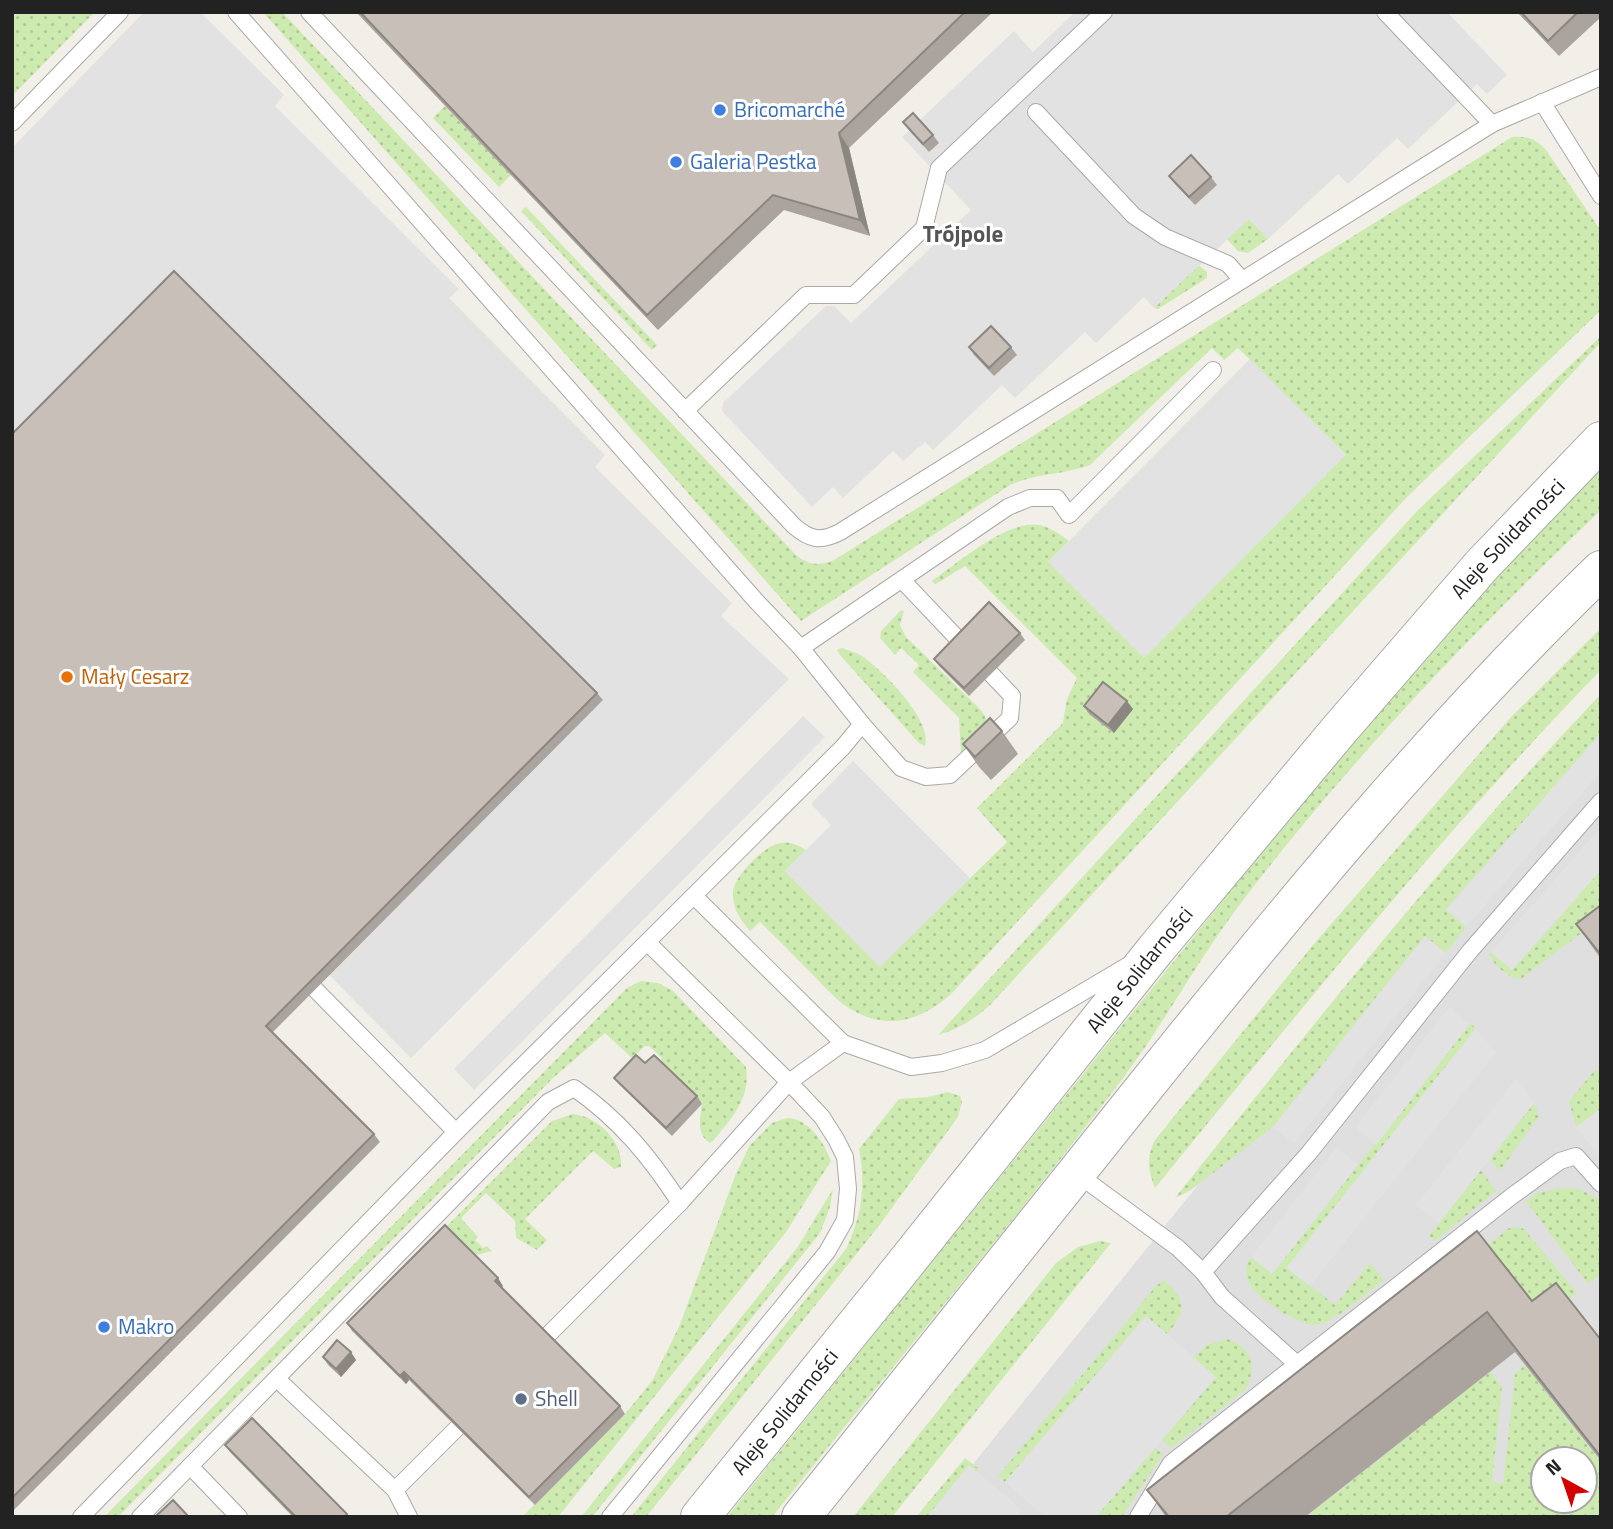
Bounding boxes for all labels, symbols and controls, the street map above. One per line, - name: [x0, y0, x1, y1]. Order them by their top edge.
- place label: Bricomarché: [734, 93, 845, 125]
- marker: Bricomarché: [712, 102, 728, 118]
- place label: Galeria Pestka: [690, 145, 817, 177]
- marker: Galeria Pestka: [668, 154, 684, 170]
- district label: Trójpole: [923, 216, 1003, 251]
- street label: Aleje Solidarności: [1443, 471, 1572, 605]
- place label: Mały Cesarz: [81, 660, 189, 692]
- marker: Mały Cesarz: [59, 669, 75, 685]
- street label: Aleje Solidarności: [1078, 899, 1200, 1039]
- place label: Makro: [118, 1310, 174, 1342]
- marker: Makro: [96, 1319, 112, 1335]
- street label: Aleje Solidarności: [723, 1341, 845, 1482]
- place label: Shell: [535, 1382, 578, 1414]
- marker: Shell: [513, 1391, 529, 1407]
- north arrow: [1529, 1445, 1599, 1515]
- text: N: [1538, 1451, 1567, 1482]

